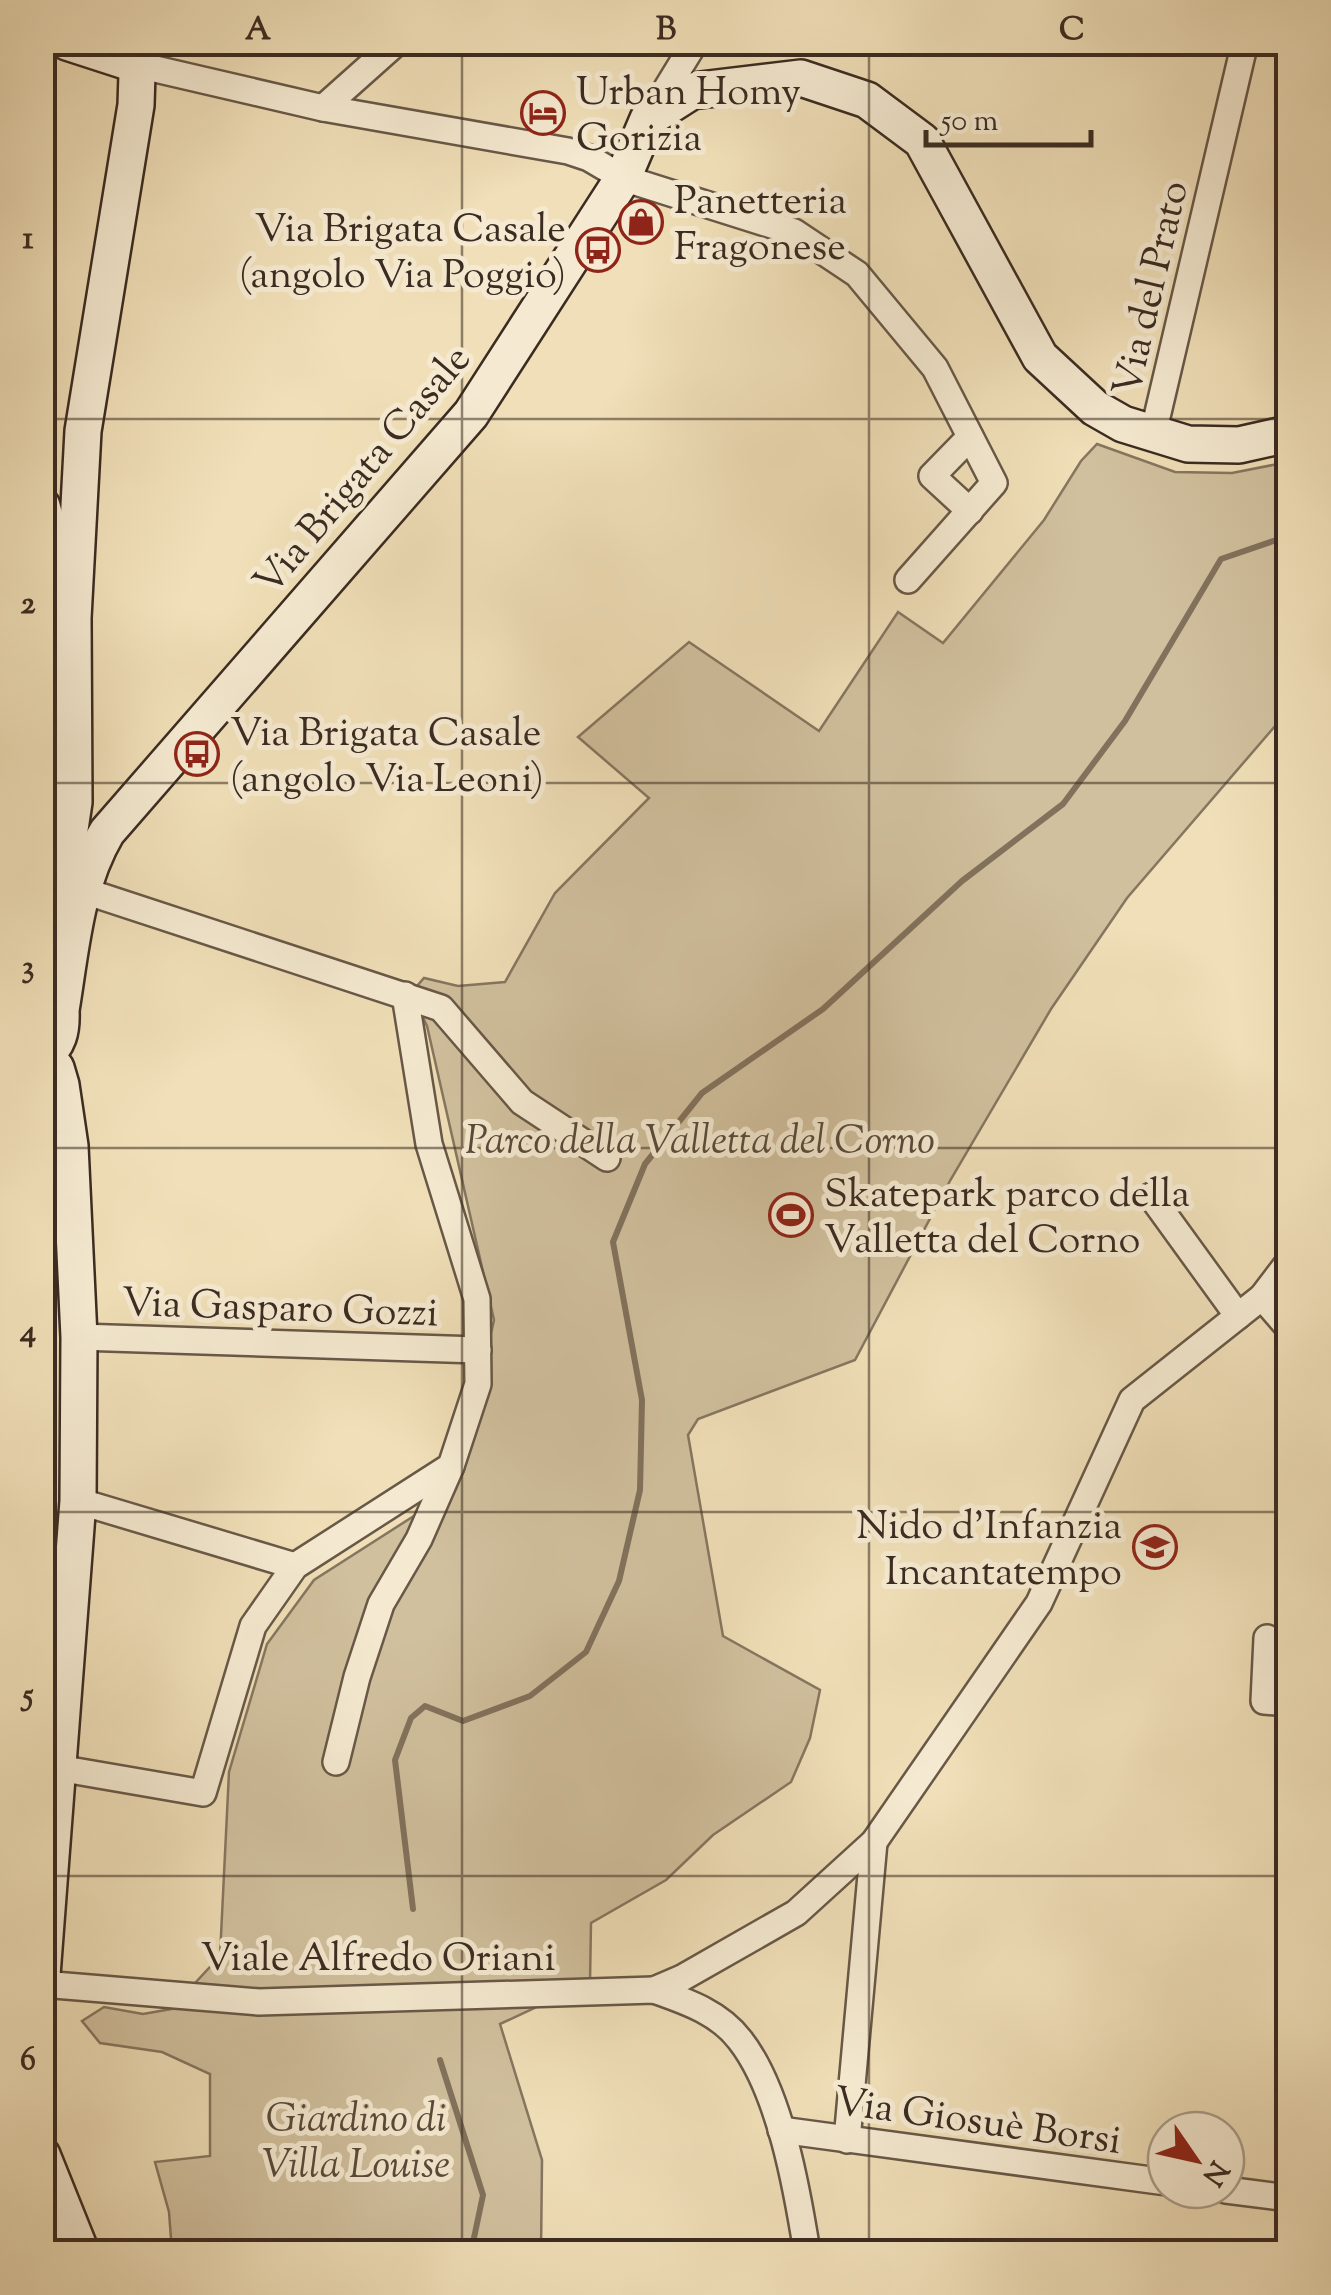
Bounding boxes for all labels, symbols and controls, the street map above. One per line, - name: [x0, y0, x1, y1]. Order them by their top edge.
- text: A: [245, 8, 271, 54]
- text: B: [656, 8, 676, 54]
- text: C: [1059, 8, 1085, 54]
- place label: Urban Homy Gorizia: [576, 66, 801, 169]
- scale bar: [926, 85, 1091, 147]
- hotel icon: Urban Homy Gorizia: [520, 90, 566, 136]
- text: 50 m: [939, 101, 999, 144]
- place label: Panetteria Fragonese: [674, 175, 847, 278]
- street label: Via del Prato: [1101, 176, 1206, 402]
- shop icon: Panetteria Fragonese: [618, 199, 664, 245]
- place label: Via Brigata Casale (angolo Via Poggio): [239, 203, 566, 306]
- text: 1: [23, 217, 34, 263]
- bus stop icon: Via Brigata Casale (angolo Via Poggio): [575, 227, 621, 273]
- street label: Via Brigata Casale: [243, 334, 486, 610]
- text: 2: [21, 582, 36, 628]
- place label: Via Brigata Casale (angolo Via Leoni): [230, 707, 544, 810]
- bus stop icon: Via Brigata Casale (angolo Via Leoni): [174, 731, 220, 777]
- text: 3: [22, 946, 34, 992]
- park label: Parco della Valletta del Corno: [465, 1115, 935, 1172]
- place label: Skatepark parco della Valletta del Corno: [824, 1168, 1190, 1271]
- sports icon: Skatepark parco della Valletta del Corno: [768, 1192, 814, 1238]
- street label: Via Gasparo Gozzi: [121, 1276, 439, 1345]
- text: 4: [19, 1310, 36, 1356]
- place label: Nido d'Infanzia Incantatempo: [856, 1500, 1122, 1603]
- school or university icon: Nido d'Infanzia Incantatempo: [1132, 1524, 1178, 1570]
- text: 5: [20, 1674, 34, 1720]
- street label: Viale Alfredo Oriani: [200, 1932, 556, 1989]
- text: 6: [20, 2038, 36, 2084]
- street label: Via Giosuè Borsi: [830, 2075, 1124, 2172]
- park label: Giardino di Villa Louise: [262, 2093, 450, 2196]
- north arrow: [1146, 2110, 1246, 2210]
- text: N: [1191, 2152, 1237, 2193]

